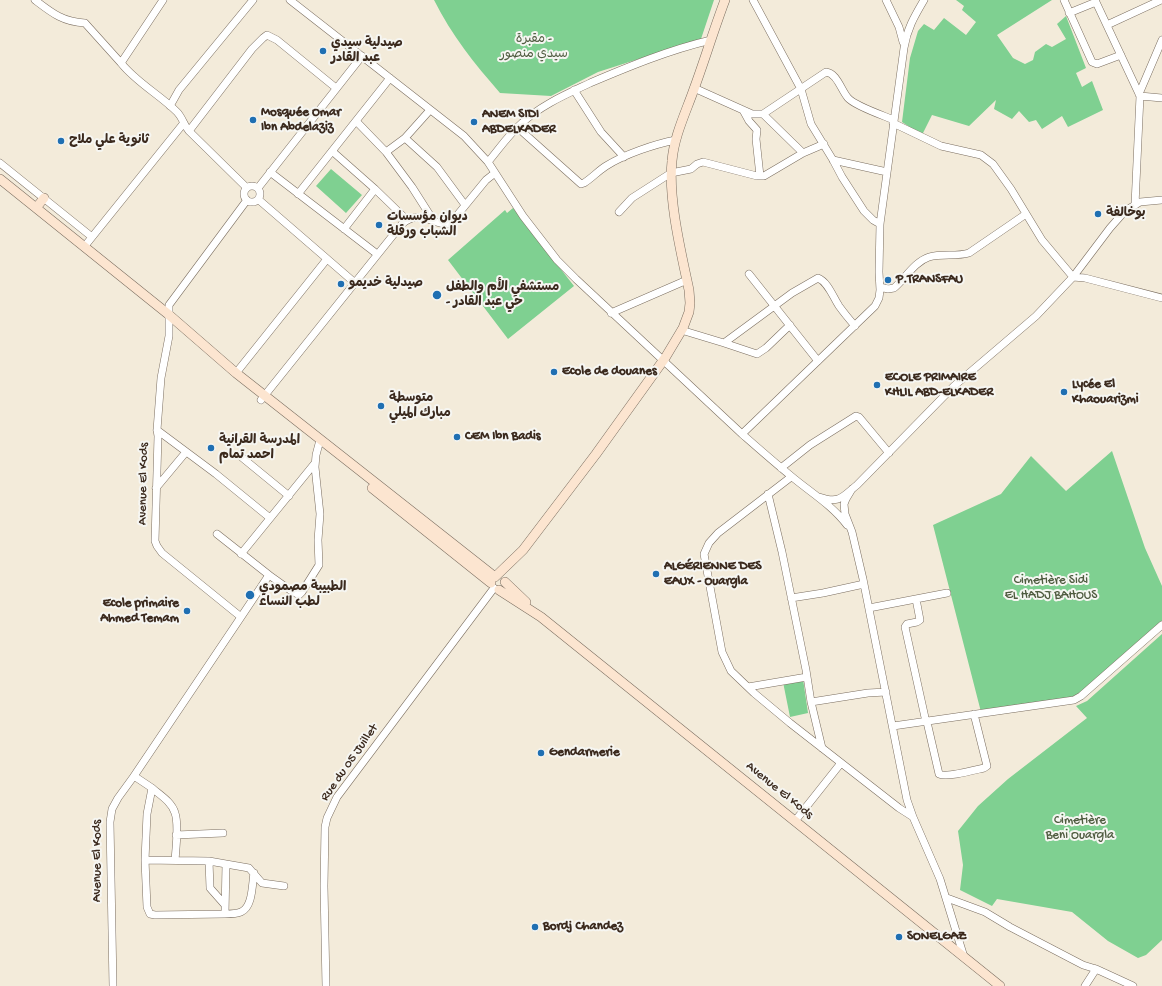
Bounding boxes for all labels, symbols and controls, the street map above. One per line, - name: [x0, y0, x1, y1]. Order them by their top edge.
- park label: مقبرة - سيدي منصور: [500, 32, 568, 63]
- place label: صيدلية سيدي عبد القادر: [331, 36, 403, 67]
- marker: صيدلية سيدي عبد القادر: [318, 46, 328, 56]
- place label: Mosquée Omar Ibn Abdelaziz: [261, 105, 341, 136]
- place label: ANEM SIDI ABDELKADER: [482, 107, 556, 138]
- marker: Mosquée Omar Ibn Abdelaziz: [248, 115, 258, 125]
- marker: ANEM SIDI ABDELKADER: [469, 117, 479, 127]
- place label: ثانوية علي ملاح: [69, 133, 149, 149]
- marker: ثانوية علي ملاح: [56, 136, 66, 146]
- place label: بوخالفة: [1106, 206, 1146, 222]
- marker: بوخالفة: [1093, 209, 1103, 219]
- place label: ديوان مؤسسات الشباب ورقلة: [387, 210, 468, 241]
- marker: ديوان مؤسسات الشباب ورقلة: [374, 220, 384, 230]
- place label: P.TRANSFAU: [896, 272, 963, 288]
- marker: P.TRANSFAU: [883, 275, 893, 285]
- place label: صيدلية خديمو: [349, 276, 423, 292]
- marker: صيدلية خديمو: [336, 279, 346, 289]
- place label: مستشفي الأم والطفل - حي عبد القادر: [446, 280, 559, 311]
- marker: مستشفي الأم والطفل - حي عبد القادر: [431, 289, 443, 301]
- place label: Ecole de douanes: [562, 364, 657, 380]
- marker: Ecole de douanes: [549, 367, 559, 377]
- place label: ECOLE PRIMAIRE KHLIL ABD-ELKADER: [885, 370, 993, 401]
- place label: Lycée El Khaouarizmi: [1072, 377, 1139, 408]
- marker: ECOLE PRIMAIRE KHLIL ABD-ELKADER: [872, 380, 882, 390]
- marker: Lycée El Khaouarizmi: [1059, 387, 1069, 397]
- place label: متوسطة مبارك الميلي: [389, 391, 451, 422]
- marker: متوسطة مبارك الميلي: [376, 401, 386, 411]
- place label: CEM Ibn Badis: [465, 429, 541, 445]
- marker: CEM Ibn Badis: [452, 432, 462, 442]
- place label: المدرسة القرانية احمد تمام: [219, 433, 300, 464]
- street label: Avenue El Kods: [135, 443, 153, 525]
- marker: المدرسة القرانية احمد تمام: [206, 443, 216, 453]
- place label: ALGÉRIENNE DES EAUX - Ouargla: [664, 559, 762, 590]
- marker: ALGÉRIENNE DES EAUX - Ouargla: [651, 569, 661, 579]
- park label: Cimetière Sidi EL HADJ BAHOUS: [1005, 573, 1097, 604]
- place label: الطبيبة مصمودي لطب النساء: [259, 580, 346, 611]
- marker: الطبيبة مصمودي لطب النساء: [244, 589, 256, 601]
- place label: Ecole primaire Ahmed Temam: [100, 596, 179, 627]
- marker: Ecole primaire Ahmed Temam: [182, 606, 192, 616]
- street label: Rue du 05 Juillet: [318, 722, 382, 804]
- place label: Gendarmerie: [549, 745, 620, 761]
- marker: Gendarmerie: [536, 748, 546, 758]
- street label: Avenue El Kods: [742, 759, 816, 823]
- park label: Cimetière Beni Ouargla: [1046, 813, 1114, 844]
- street label: Avenue El Kods: [90, 820, 106, 902]
- place label: Bordj Chandez: [543, 919, 623, 935]
- marker: Bordj Chandez: [530, 922, 540, 932]
- place label: SONELGAZ: [907, 929, 966, 945]
- marker: SONELGAZ: [894, 932, 904, 942]

